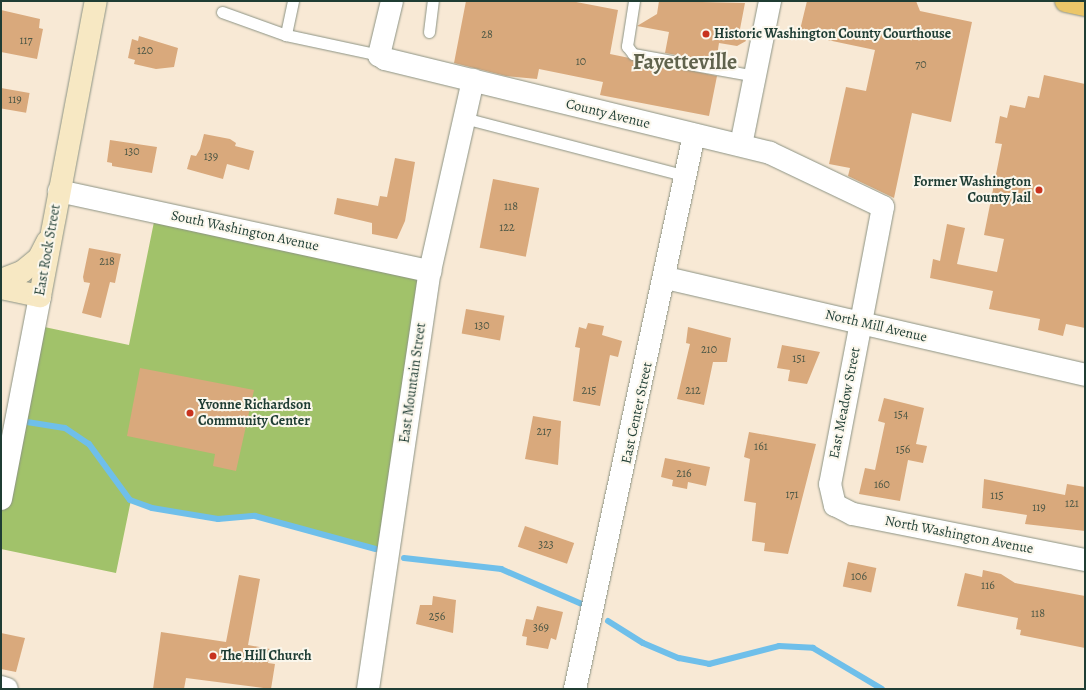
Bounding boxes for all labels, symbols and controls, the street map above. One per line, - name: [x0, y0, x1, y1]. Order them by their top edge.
- place label: Historic Washington County Courthouse: [714, 26, 951, 42]
- house number: 28: [481, 28, 493, 42]
- marker: Historic Washington County Courthouse: [701, 29, 711, 39]
- house number: 117: [19, 34, 33, 48]
- house number: 120: [137, 44, 153, 58]
- district label: Fayetteville: [633, 50, 737, 76]
- house number: 10: [576, 55, 586, 69]
- house number: 70: [915, 58, 927, 72]
- house number: 119: [8, 93, 22, 107]
- street label: County Avenue: [564, 95, 652, 133]
- house number: 130: [124, 145, 140, 159]
- house number: 139: [204, 150, 218, 164]
- place label: Former Washington County Jail: [913, 174, 1031, 206]
- marker: Former Washington County Jail: [1034, 185, 1044, 195]
- house number: 118: [504, 200, 518, 214]
- street label: East Rock Street: [32, 203, 64, 297]
- street label: South Washington Avenue: [170, 207, 320, 255]
- house number: 122: [499, 221, 515, 235]
- house number: 218: [99, 255, 115, 269]
- street label: North Mill Avenue: [823, 306, 929, 346]
- house number: 130: [474, 319, 490, 333]
- street label: East Mountain Street: [396, 322, 430, 444]
- house number: 210: [701, 343, 717, 357]
- street label: East Meadow Street: [826, 346, 864, 460]
- house number: 151: [792, 352, 806, 366]
- street label: East Center Street: [618, 361, 656, 465]
- house number: 215: [582, 384, 596, 398]
- house number: 212: [685, 384, 701, 398]
- place label: Yvonne Richardson Community Center: [198, 397, 311, 430]
- marker: Yvonne Richardson Community Center: [185, 408, 195, 418]
- house number: 154: [894, 408, 908, 422]
- house number: 217: [537, 425, 551, 439]
- house number: 161: [754, 440, 768, 454]
- house number: 156: [896, 443, 910, 457]
- house number: 216: [676, 467, 692, 481]
- house number: 160: [874, 478, 890, 492]
- house number: 171: [785, 488, 799, 502]
- house number: 115: [990, 489, 1004, 503]
- house number: 121: [1065, 497, 1079, 511]
- house number: 119: [1032, 501, 1046, 515]
- street label: North Washington Avenue: [883, 512, 1035, 558]
- house number: 323: [538, 538, 554, 552]
- house number: 106: [851, 570, 867, 584]
- house number: 116: [981, 579, 995, 593]
- house number: 118: [1031, 607, 1045, 621]
- house number: 256: [429, 610, 445, 624]
- house number: 369: [533, 621, 549, 635]
- place label: The Hill Church: [221, 648, 312, 664]
- marker: The Hill Church: [208, 651, 218, 661]

